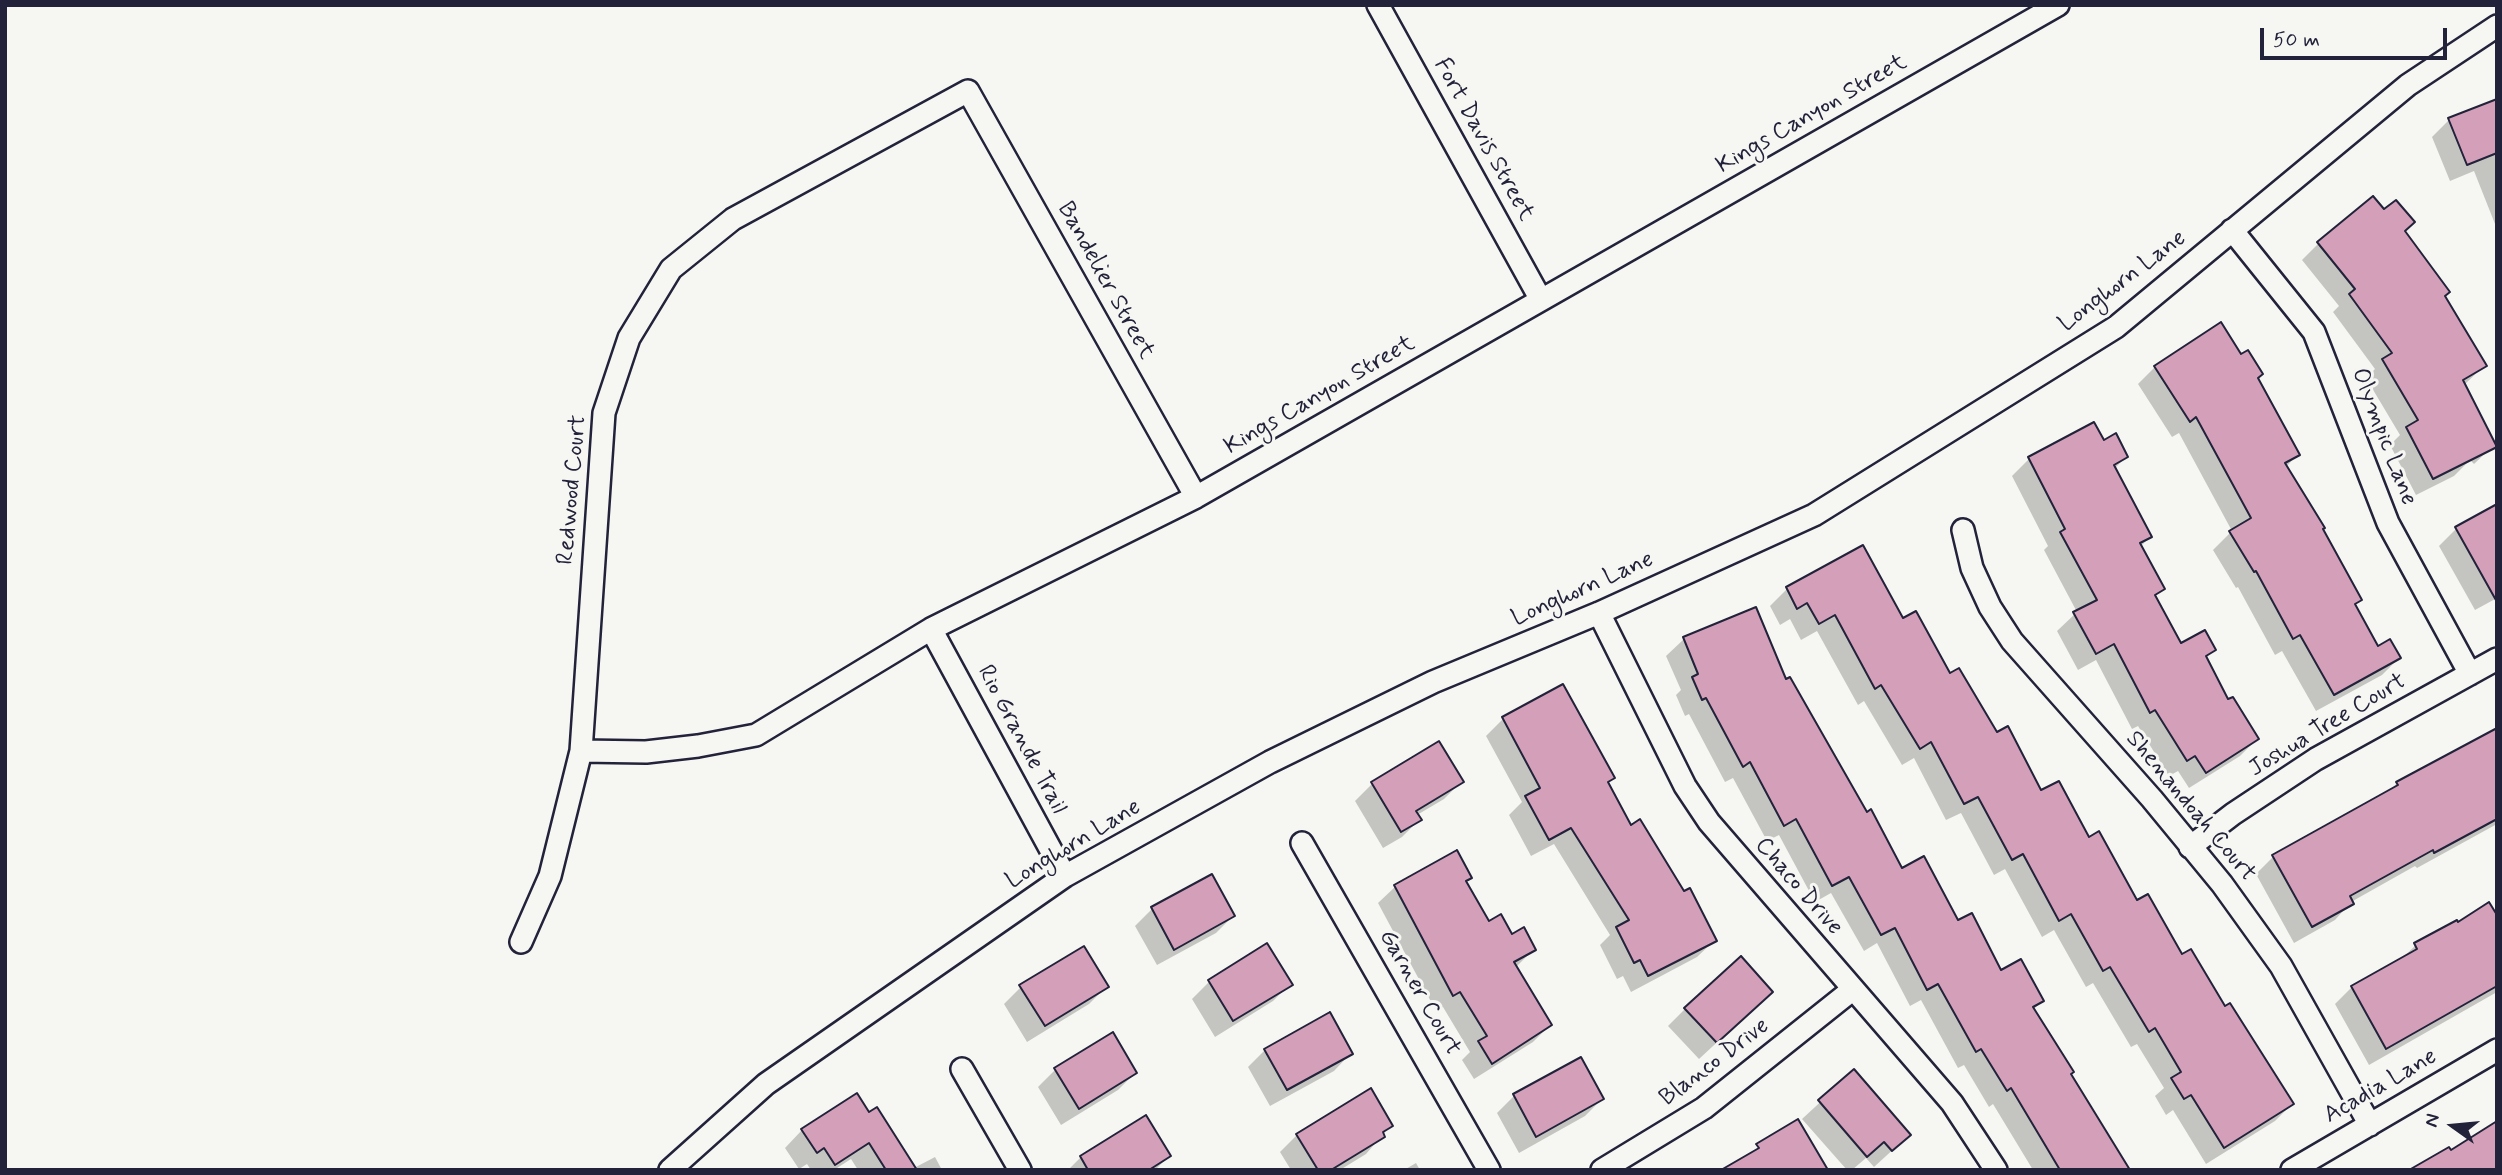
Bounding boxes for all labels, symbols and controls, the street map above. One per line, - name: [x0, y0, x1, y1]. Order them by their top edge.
- scale bar: [2264, 14, 2451, 58]
- text: 50 m: [2273, 26, 2320, 54]
- street label: Kings Canyon Street: [1712, 49, 1912, 181]
- street label: Fort Davis Street: [1426, 54, 1540, 226]
- street label: Bandelier Street: [1050, 197, 1160, 365]
- street label: Longhorn Lane: [2054, 225, 2192, 339]
- street label: Kings Canyon Street: [1220, 330, 1420, 462]
- street label: Olympic Lane: [2344, 364, 2422, 510]
- street label: Redwood Court: [552, 414, 594, 566]
- street label: Longhorn Lane: [1508, 546, 1658, 634]
- street label: Rio Grande Trail: [970, 661, 1072, 819]
- street label: Joshua Tree Court: [2244, 668, 2412, 784]
- street label: Shenandoah Court: [2119, 726, 2261, 888]
- street label: Longhorn Lane: [1001, 793, 1147, 897]
- street label: Chaco Drive: [1748, 832, 1848, 942]
- street label: Garner Court: [1371, 925, 1467, 1061]
- street label: Blanco Drive: [1655, 1012, 1775, 1114]
- street label: Acadia Lane: [2319, 1043, 2443, 1131]
- north arrow: [2418, 1091, 2488, 1161]
- text: N: [2419, 1111, 2446, 1130]

